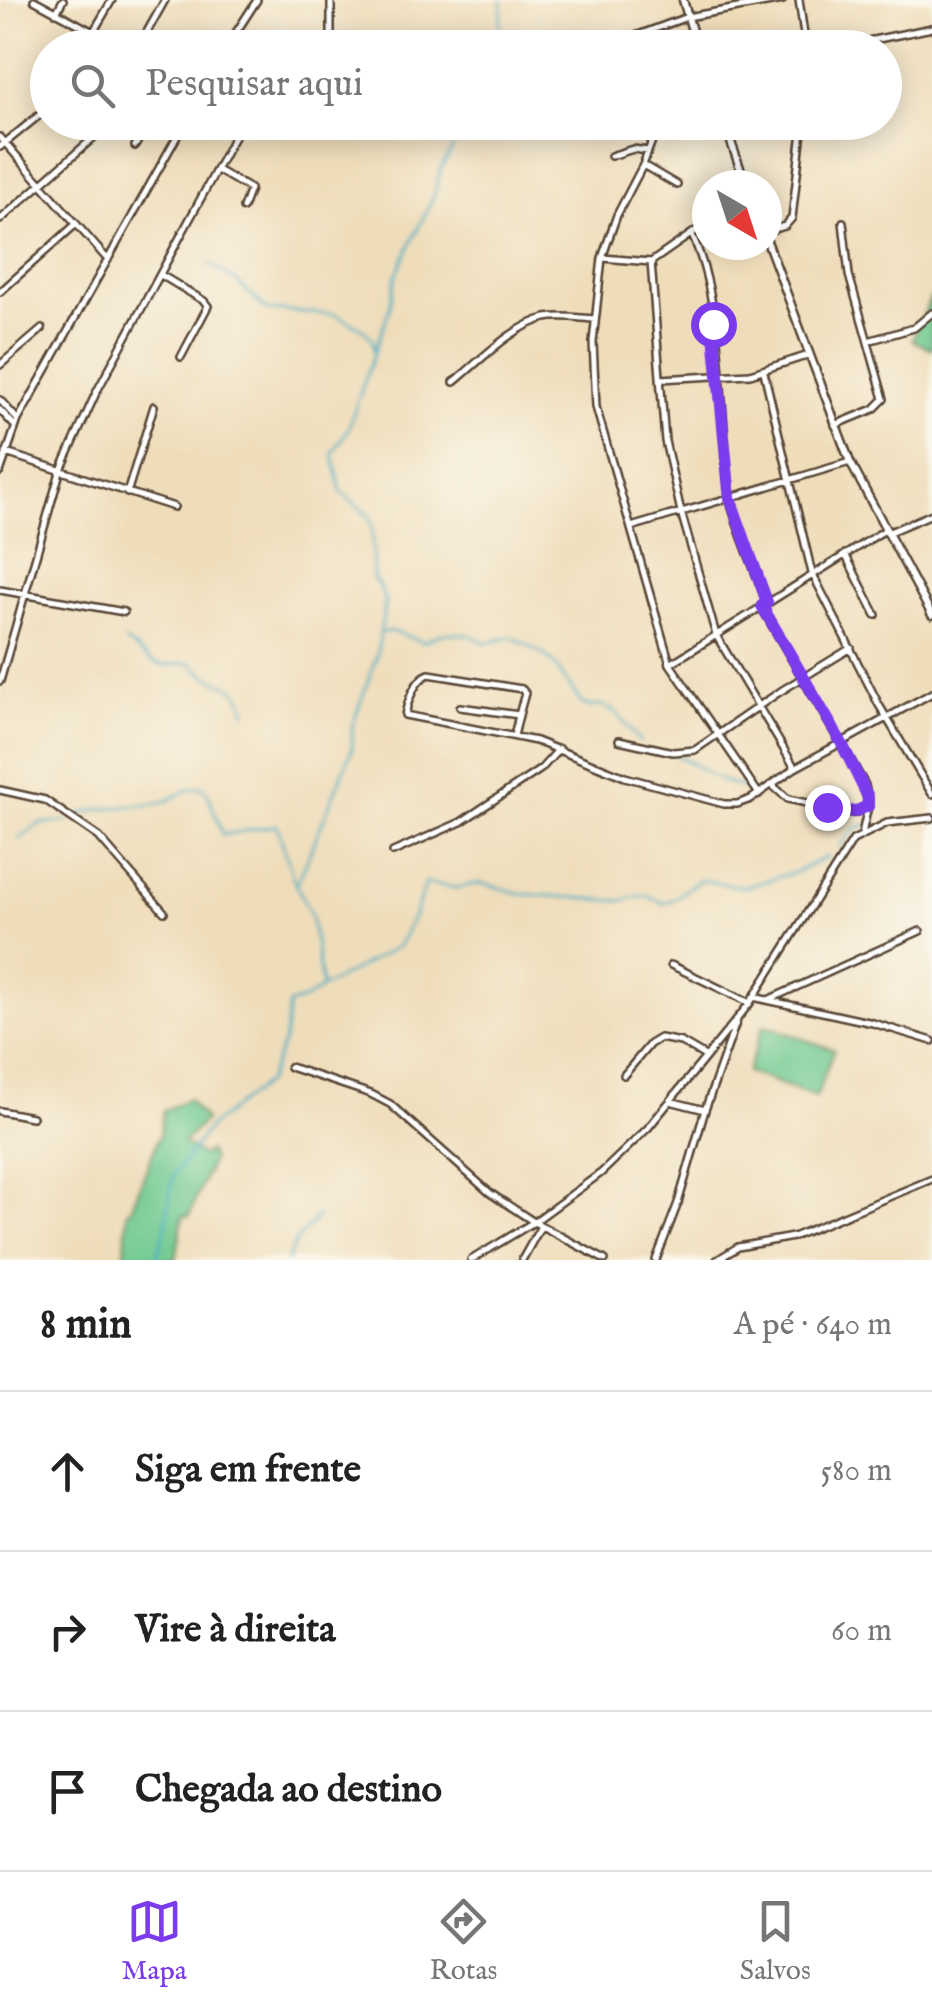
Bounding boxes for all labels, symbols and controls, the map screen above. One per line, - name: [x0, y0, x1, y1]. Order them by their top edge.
- search box: [30, 30, 902, 140]
- icon: search: [65, 58, 120, 113]
- text: Pesquisar aqui: [145, 61, 363, 109]
- north arrow: [692, 170, 782, 260]
- route start: [691, 302, 737, 348]
- route end: [805, 785, 851, 831]
- text: 8 min: [40, 1299, 132, 1352]
- text: A pé · 640 m: [734, 1305, 892, 1346]
- icon: ahead: [40, 1444, 95, 1499]
- text: Siga em frente: [135, 1447, 361, 1495]
- text: 580 m: [820, 1451, 892, 1492]
- icon: right: [40, 1604, 95, 1659]
- text: Vire à direita: [135, 1607, 336, 1655]
- text: 60 m: [831, 1611, 892, 1652]
- icon: arrive: [40, 1764, 95, 1819]
- text: Chegada ao destino: [135, 1767, 442, 1815]
- tab: Mapa: [121, 1894, 187, 1989]
- tab: Rotas: [430, 1894, 497, 1989]
- tab: Salvos: [740, 1894, 811, 1989]

